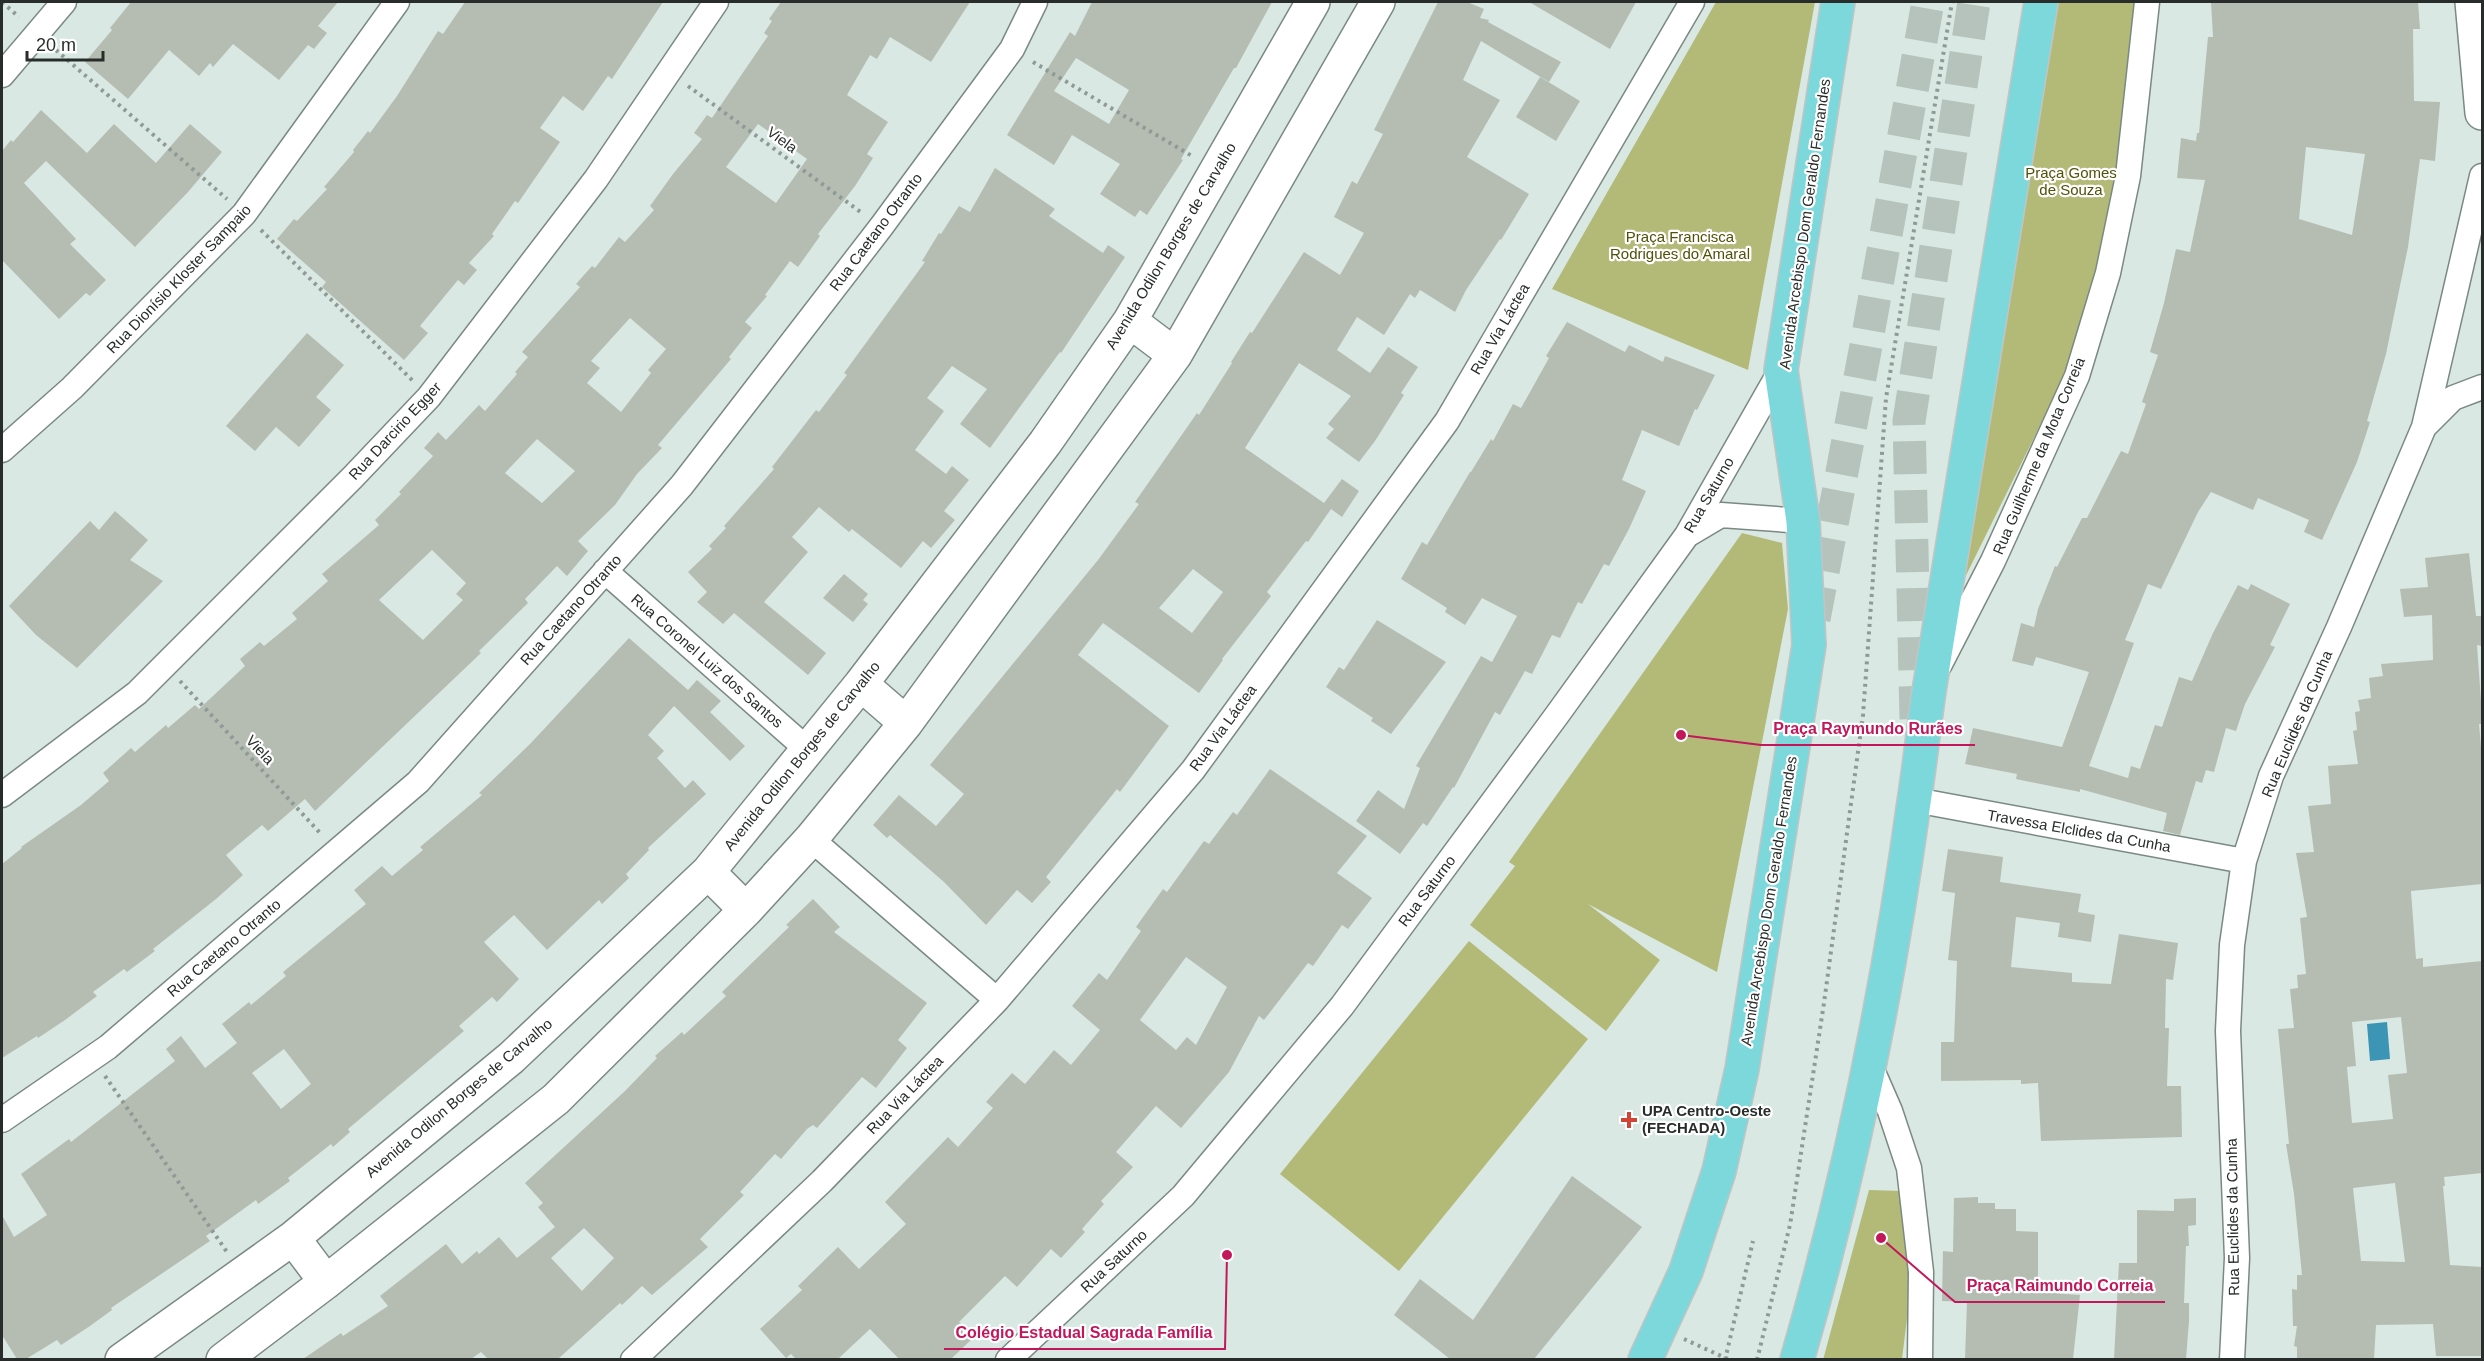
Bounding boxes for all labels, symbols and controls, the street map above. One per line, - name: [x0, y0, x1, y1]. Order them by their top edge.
- scale bar: [27, 24, 104, 62]
- text: 20 m: [36, 35, 76, 55]
- street label: Avenida Arcebispo Dom Geraldo Fernandes: [1776, 78, 1833, 370]
- street label: Viela: [764, 123, 801, 157]
- street label: Avenida Odilon Borges de Carvalho: [1102, 139, 1239, 352]
- park label: Praça Gomes de Souza: [2025, 164, 2117, 198]
- street label: Rua Caetano Otranto: [826, 170, 925, 294]
- street label: Rua Dionísio Kloster Sampaio: [103, 201, 254, 357]
- park label: Praça Francisca Rodrigues do Amaral: [1610, 228, 1750, 262]
- street label: Rua Via Láctea: [1467, 280, 1533, 377]
- street label: Rua Guilherme da Mota Correia: [1989, 354, 2088, 557]
- street label: Rua Darcirio Egger: [345, 378, 444, 483]
- street label: Rua Saturno: [1680, 454, 1737, 535]
- street label: Rua Caetano Otranto: [517, 551, 625, 668]
- street label: Rua Coronel Luiz dos Santos: [628, 590, 787, 731]
- street label: Rua Euclides da Cunha: [2258, 647, 2335, 800]
- street label: Avenida Odilon Borges de Carvalho: [720, 658, 883, 854]
- street label: Rua Via Láctea: [1186, 681, 1260, 774]
- callout: Praça Raymundo Rurães: [1761, 711, 1975, 745]
- text: Praça Raymundo Rurães: [1773, 720, 1963, 737]
- street label: Viela: [243, 732, 278, 768]
- street label: Avenida Arcebispo Dom Geraldo Fernandes: [1737, 755, 1800, 1047]
- street label: Travessa Elclides da Cunha: [1986, 806, 2173, 855]
- street label: Rua Saturno: [1394, 852, 1459, 929]
- street label: Rua Caetano Otranto: [164, 895, 284, 1000]
- street label: Avenida Odilon Borges de Carvalho: [362, 1015, 555, 1181]
- street label: Rua Via Láctea: [863, 1051, 947, 1137]
- place label: UPA Centro-Oeste (FECHADA): [1642, 1102, 1771, 1136]
- marker: UPA Centro-Oeste (FECHADA): [1620, 1111, 1638, 1129]
- street label: Rua Euclides da Cunha: [2223, 1137, 2242, 1296]
- street label: Rua Saturno: [1077, 1226, 1150, 1296]
- callout: Praça Raimundo Correia: [1955, 1268, 2165, 1302]
- text: Praça Raimundo Correia: [1967, 1277, 2153, 1294]
- callout: Colégio Estadual Sagrada Família: [944, 1315, 1225, 1349]
- text: Colégio Estadual Sagrada Família: [956, 1324, 1213, 1341]

